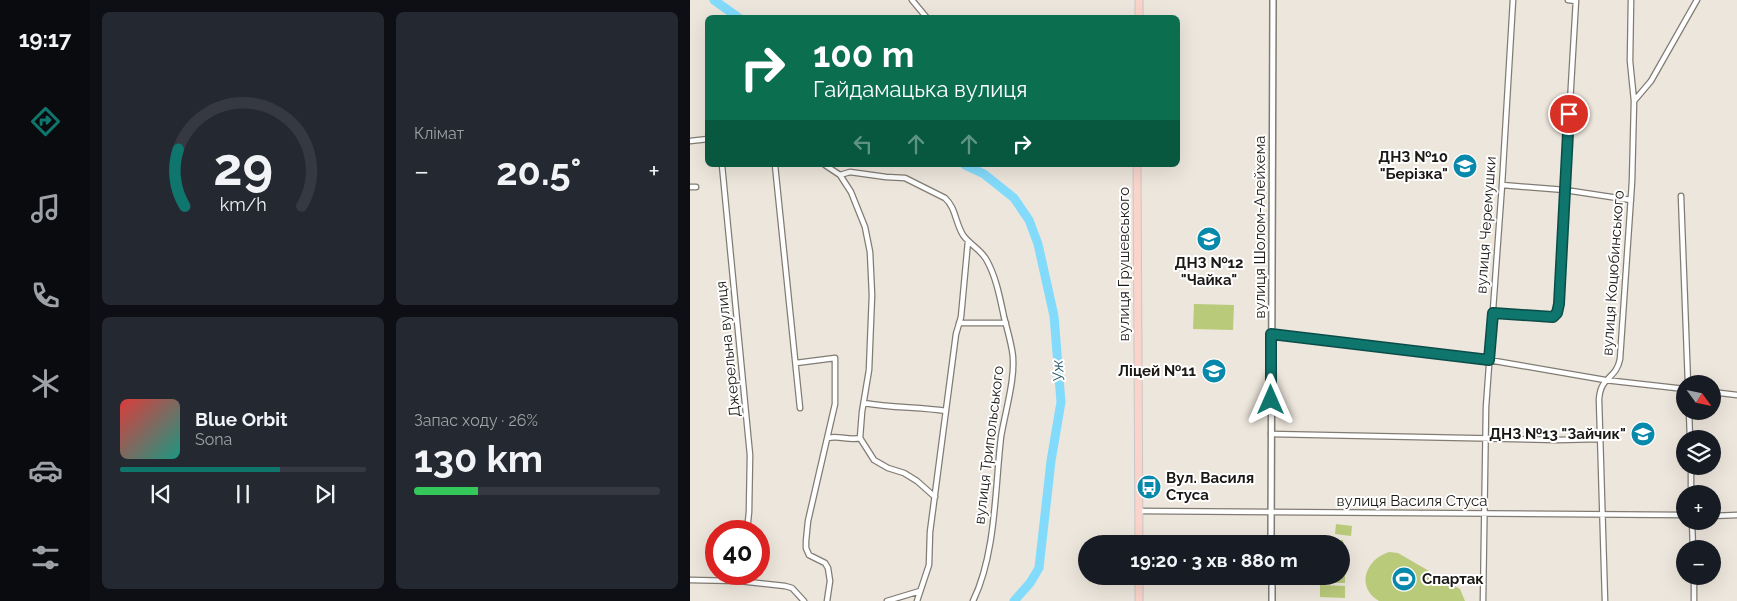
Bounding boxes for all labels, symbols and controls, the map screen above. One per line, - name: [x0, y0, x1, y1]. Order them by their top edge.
- text: 19:17: [19, 26, 71, 52]
- text: 100 m: [813, 34, 914, 75]
- icon: right: [730, 35, 795, 100]
- text: Гайдамацька вулиця: [813, 76, 1027, 102]
- pin: [1548, 93, 1590, 135]
- icon: arrive: [1555, 100, 1583, 128]
- icon: directions: [28, 104, 63, 139]
- text: Клімат: [414, 124, 464, 143]
- icon: left: [849, 130, 877, 158]
- icon: ahead: [902, 130, 930, 158]
- icon: ahead: [955, 130, 983, 158]
- icon: right: [1008, 130, 1036, 158]
- text: 29: [213, 136, 273, 197]
- street label: вулиця Шолом-Алейхема: [1251, 136, 1269, 318]
- place label: ДНЗ №10 "Берізка": [1378, 148, 1448, 183]
- text: 20.5°: [496, 149, 581, 194]
- school or university icon: ДНЗ №10 "Берізка": [1452, 153, 1478, 179]
- text: −: [414, 155, 429, 188]
- text: +: [648, 155, 660, 188]
- street label: вулиця Черемушки: [1472, 156, 1500, 294]
- street label: вулиця Грушевського: [1115, 187, 1133, 341]
- street label: вулиця Коцюбинського: [1598, 190, 1628, 356]
- icon: music: [28, 191, 63, 226]
- text: km/h: [219, 194, 267, 215]
- school or university icon: ДНЗ №12 "Чайка": [1196, 226, 1222, 252]
- place label: ДНЗ №12 "Чайка": [1175, 254, 1243, 289]
- icon: phone: [28, 278, 63, 313]
- street label: Джерельна вулиця: [712, 280, 744, 418]
- water label: Уж: [1048, 358, 1068, 383]
- school or university icon: Ліцей №11: [1201, 358, 1227, 384]
- place label: Ліцей №11: [1118, 362, 1197, 380]
- street label: вулиця Трипольського: [970, 365, 1008, 525]
- icon: climate: [28, 366, 63, 401]
- position arrow: [1244, 373, 1296, 425]
- north arrow: [1676, 375, 1721, 420]
- map controls: [1676, 375, 1721, 585]
- text: Blue Orbit: [195, 408, 287, 430]
- text: Запас ходу · 26%: [414, 411, 538, 430]
- school or university icon: ДНЗ №13 "Зайчик": [1630, 421, 1656, 447]
- place label: ДНЗ №13 "Зайчик": [1489, 425, 1626, 443]
- text: Sona: [195, 430, 232, 449]
- button: layers: [1676, 430, 1721, 475]
- text: 130 km: [414, 436, 543, 481]
- icon: car: [28, 453, 63, 488]
- place label: Вул. Василя Стуса: [1166, 469, 1254, 504]
- bus stop icon: Вул. Василя Стуса: [1136, 474, 1162, 500]
- icon: previous: [147, 480, 175, 508]
- icon: pause: [229, 480, 257, 508]
- icon: next: [311, 480, 339, 508]
- button: +: [1676, 485, 1721, 530]
- street label: вулиця Василя Стуса: [1336, 492, 1488, 510]
- speed limit sign: 40: [705, 520, 770, 585]
- icon: filters: [28, 540, 63, 575]
- button: −: [1676, 540, 1721, 585]
- text: 19:20 · 3 хв · 880 m: [1130, 549, 1298, 571]
- sports icon: Спартак: [1391, 566, 1417, 592]
- place label: Спартак: [1422, 570, 1484, 588]

